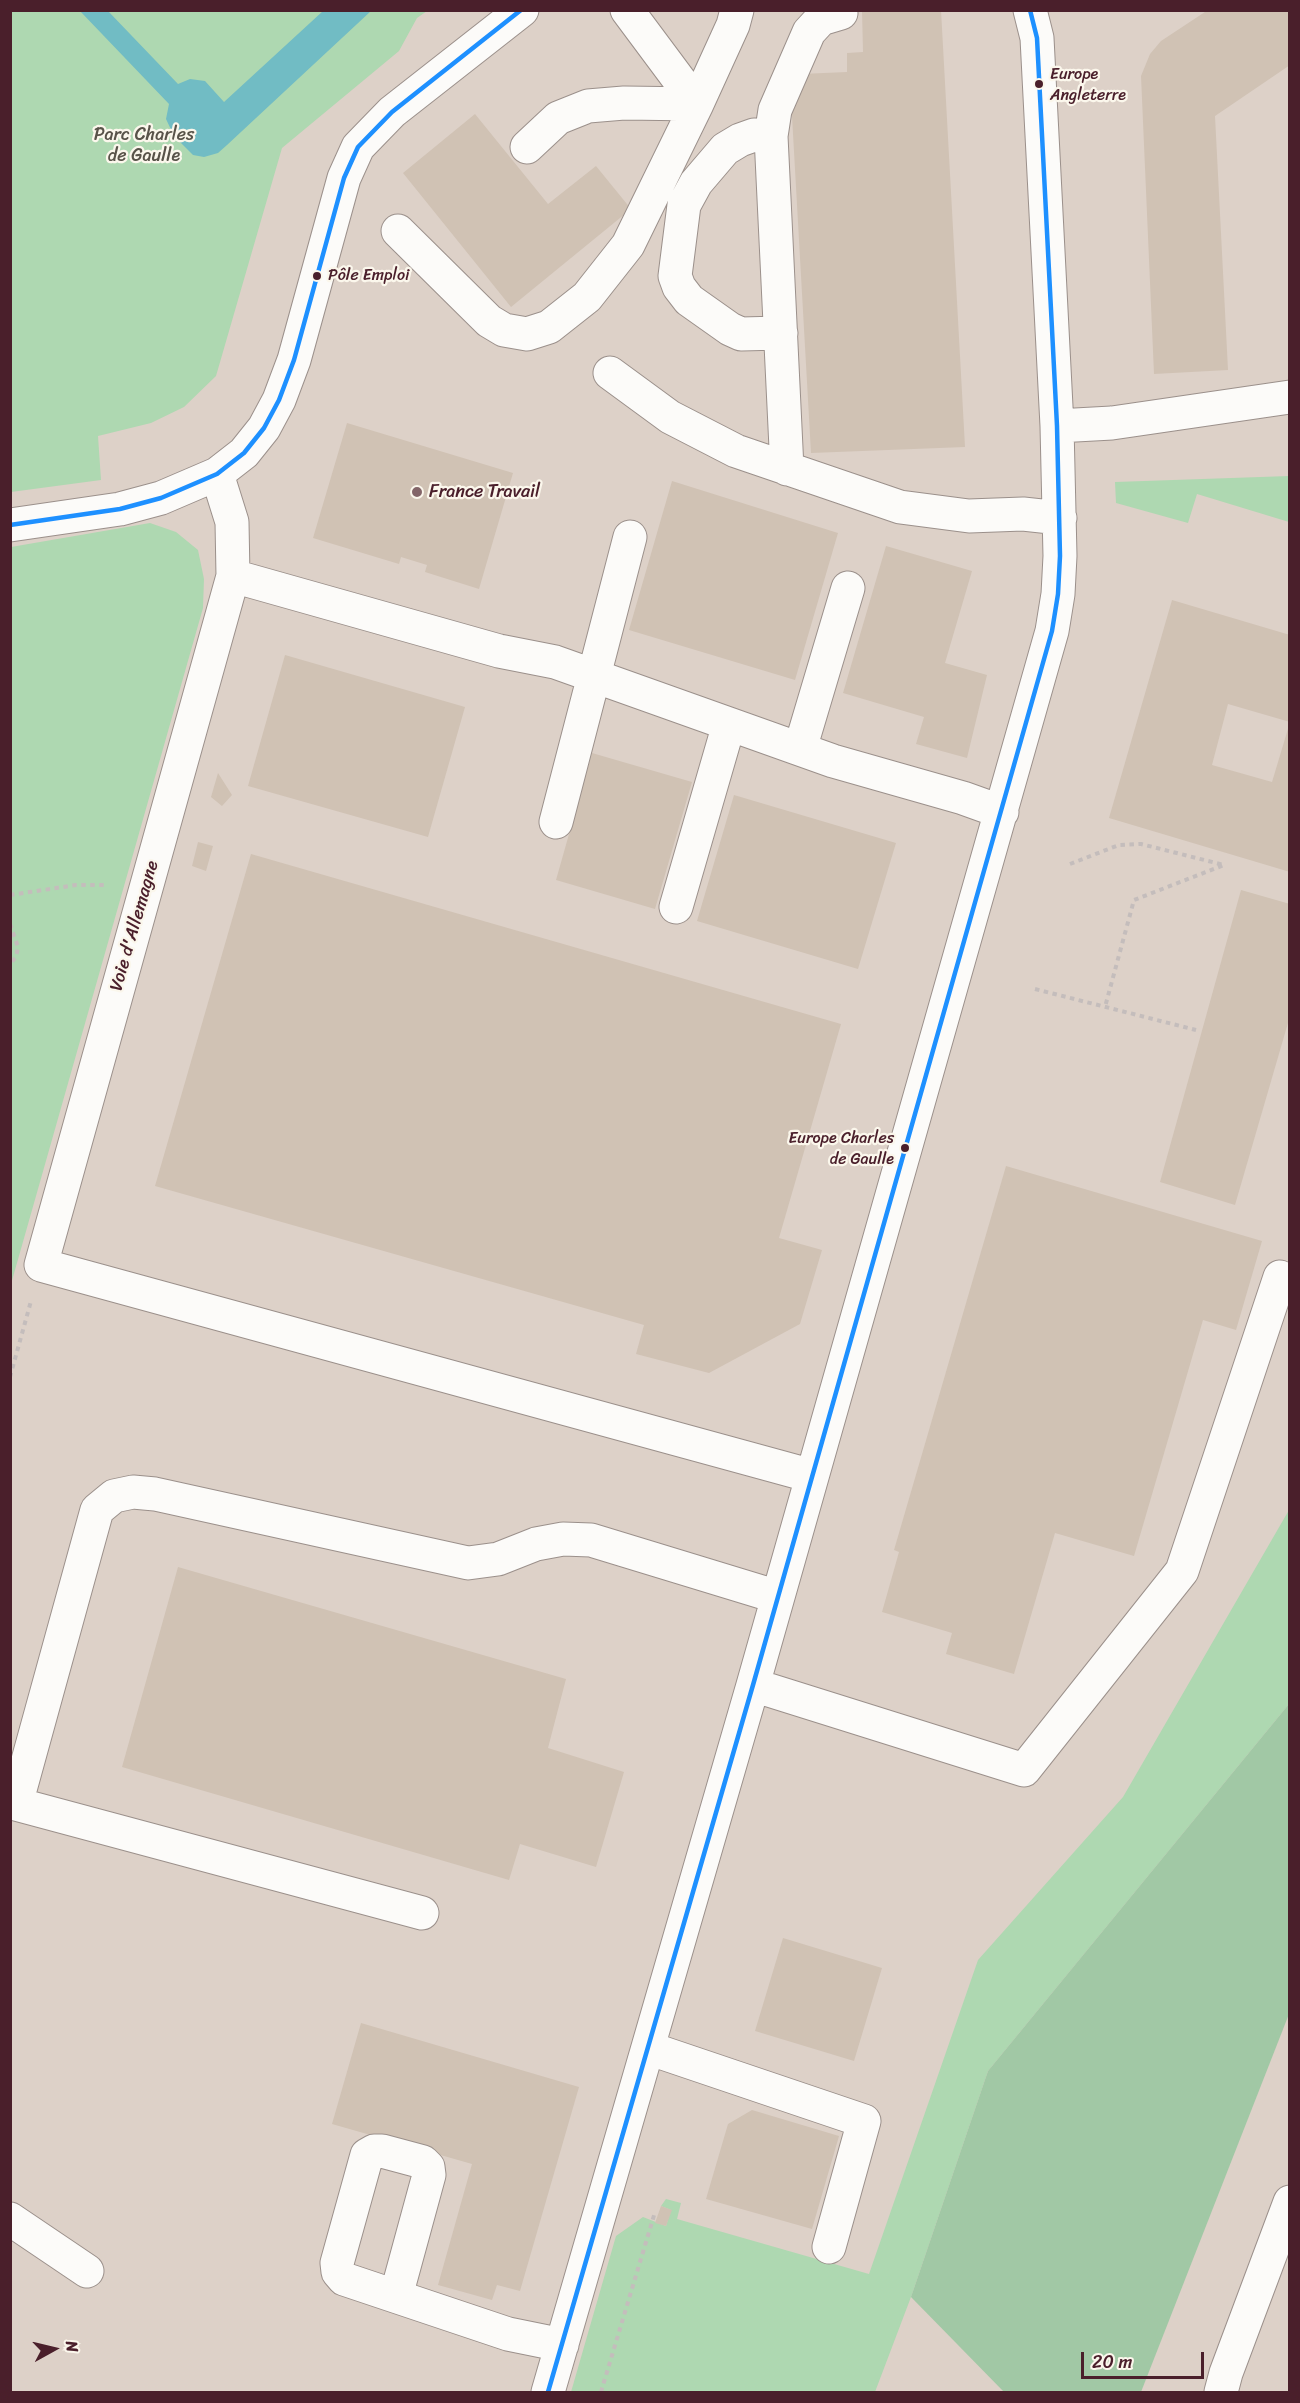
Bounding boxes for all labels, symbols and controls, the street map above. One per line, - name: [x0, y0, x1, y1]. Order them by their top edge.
- place label: Europe Angleterre: [1050, 65, 1126, 103]
- marker: Europe Angleterre: [1033, 78, 1045, 90]
- park label: Parc Charles de Gaulle: [94, 124, 194, 166]
- place label: Pôle Emploi: [328, 266, 410, 286]
- marker: Pôle Emploi: [311, 270, 323, 282]
- place label: France Travail: [429, 481, 540, 503]
- marker: France Travail: [410, 485, 424, 499]
- street label: Voie d'Allemagne: [106, 858, 164, 994]
- place label: Europe Charles de Gaulle: [788, 1129, 894, 1167]
- marker: Europe Charles de Gaulle: [899, 1142, 911, 1154]
- north arrow: [24, 2319, 84, 2379]
- text: N: [57, 2339, 87, 2354]
- scale bar: [1084, 2340, 1207, 2378]
- text: 20 m: [1092, 2346, 1132, 2378]

